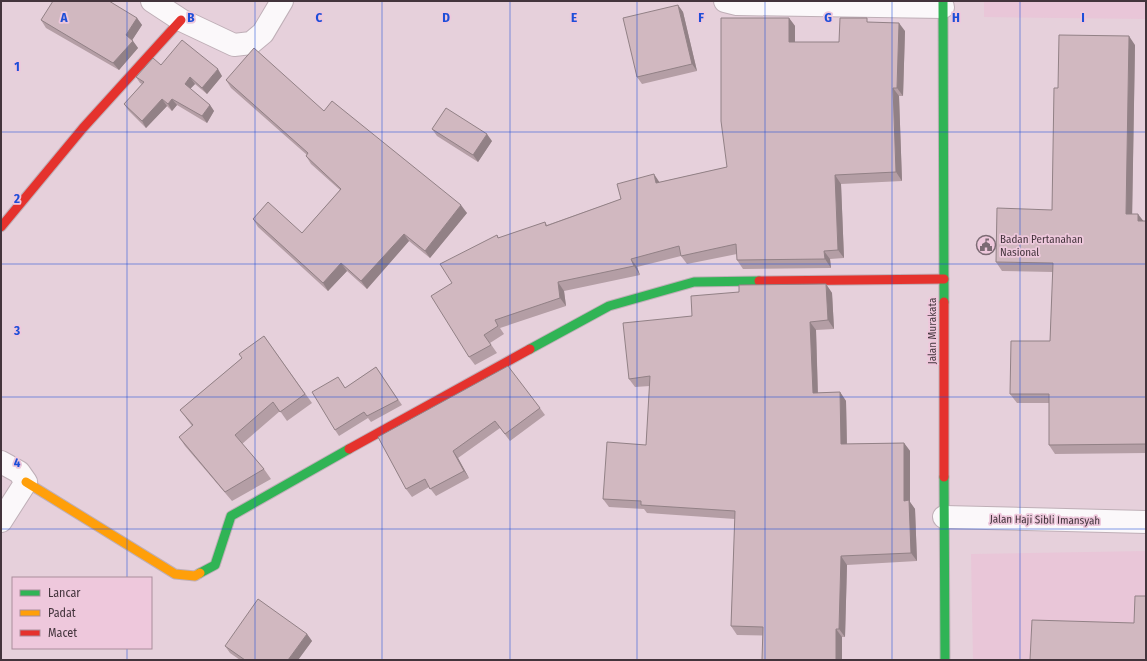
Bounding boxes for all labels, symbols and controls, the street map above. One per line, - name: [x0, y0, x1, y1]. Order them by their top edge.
- text: A: [59, 10, 68, 25]
- text: B: [187, 10, 195, 25]
- text: C: [316, 10, 323, 25]
- text: D: [442, 10, 450, 25]
- text: E: [571, 10, 577, 25]
- text: F: [698, 10, 704, 25]
- text: G: [824, 10, 832, 25]
- text: H: [952, 10, 960, 25]
- text: I: [1081, 10, 1085, 25]
- text: 1: [14, 59, 20, 74]
- text: 2: [13, 191, 20, 206]
- place label: Badan Pertanahan Nasional: [1000, 233, 1083, 259]
- public building icon: Badan Pertanahan Nasional: [975, 234, 997, 256]
- street label: Jalan Murakata: [926, 298, 939, 364]
- text: 3: [13, 323, 20, 338]
- text: 4: [14, 455, 21, 470]
- street label: Jalan Haji Sibli Imansyah: [990, 513, 1100, 527]
- legend: [12, 577, 152, 649]
- text: Lancar: [48, 586, 81, 600]
- text: Padat: [48, 606, 76, 620]
- text: Macet: [48, 626, 77, 640]

